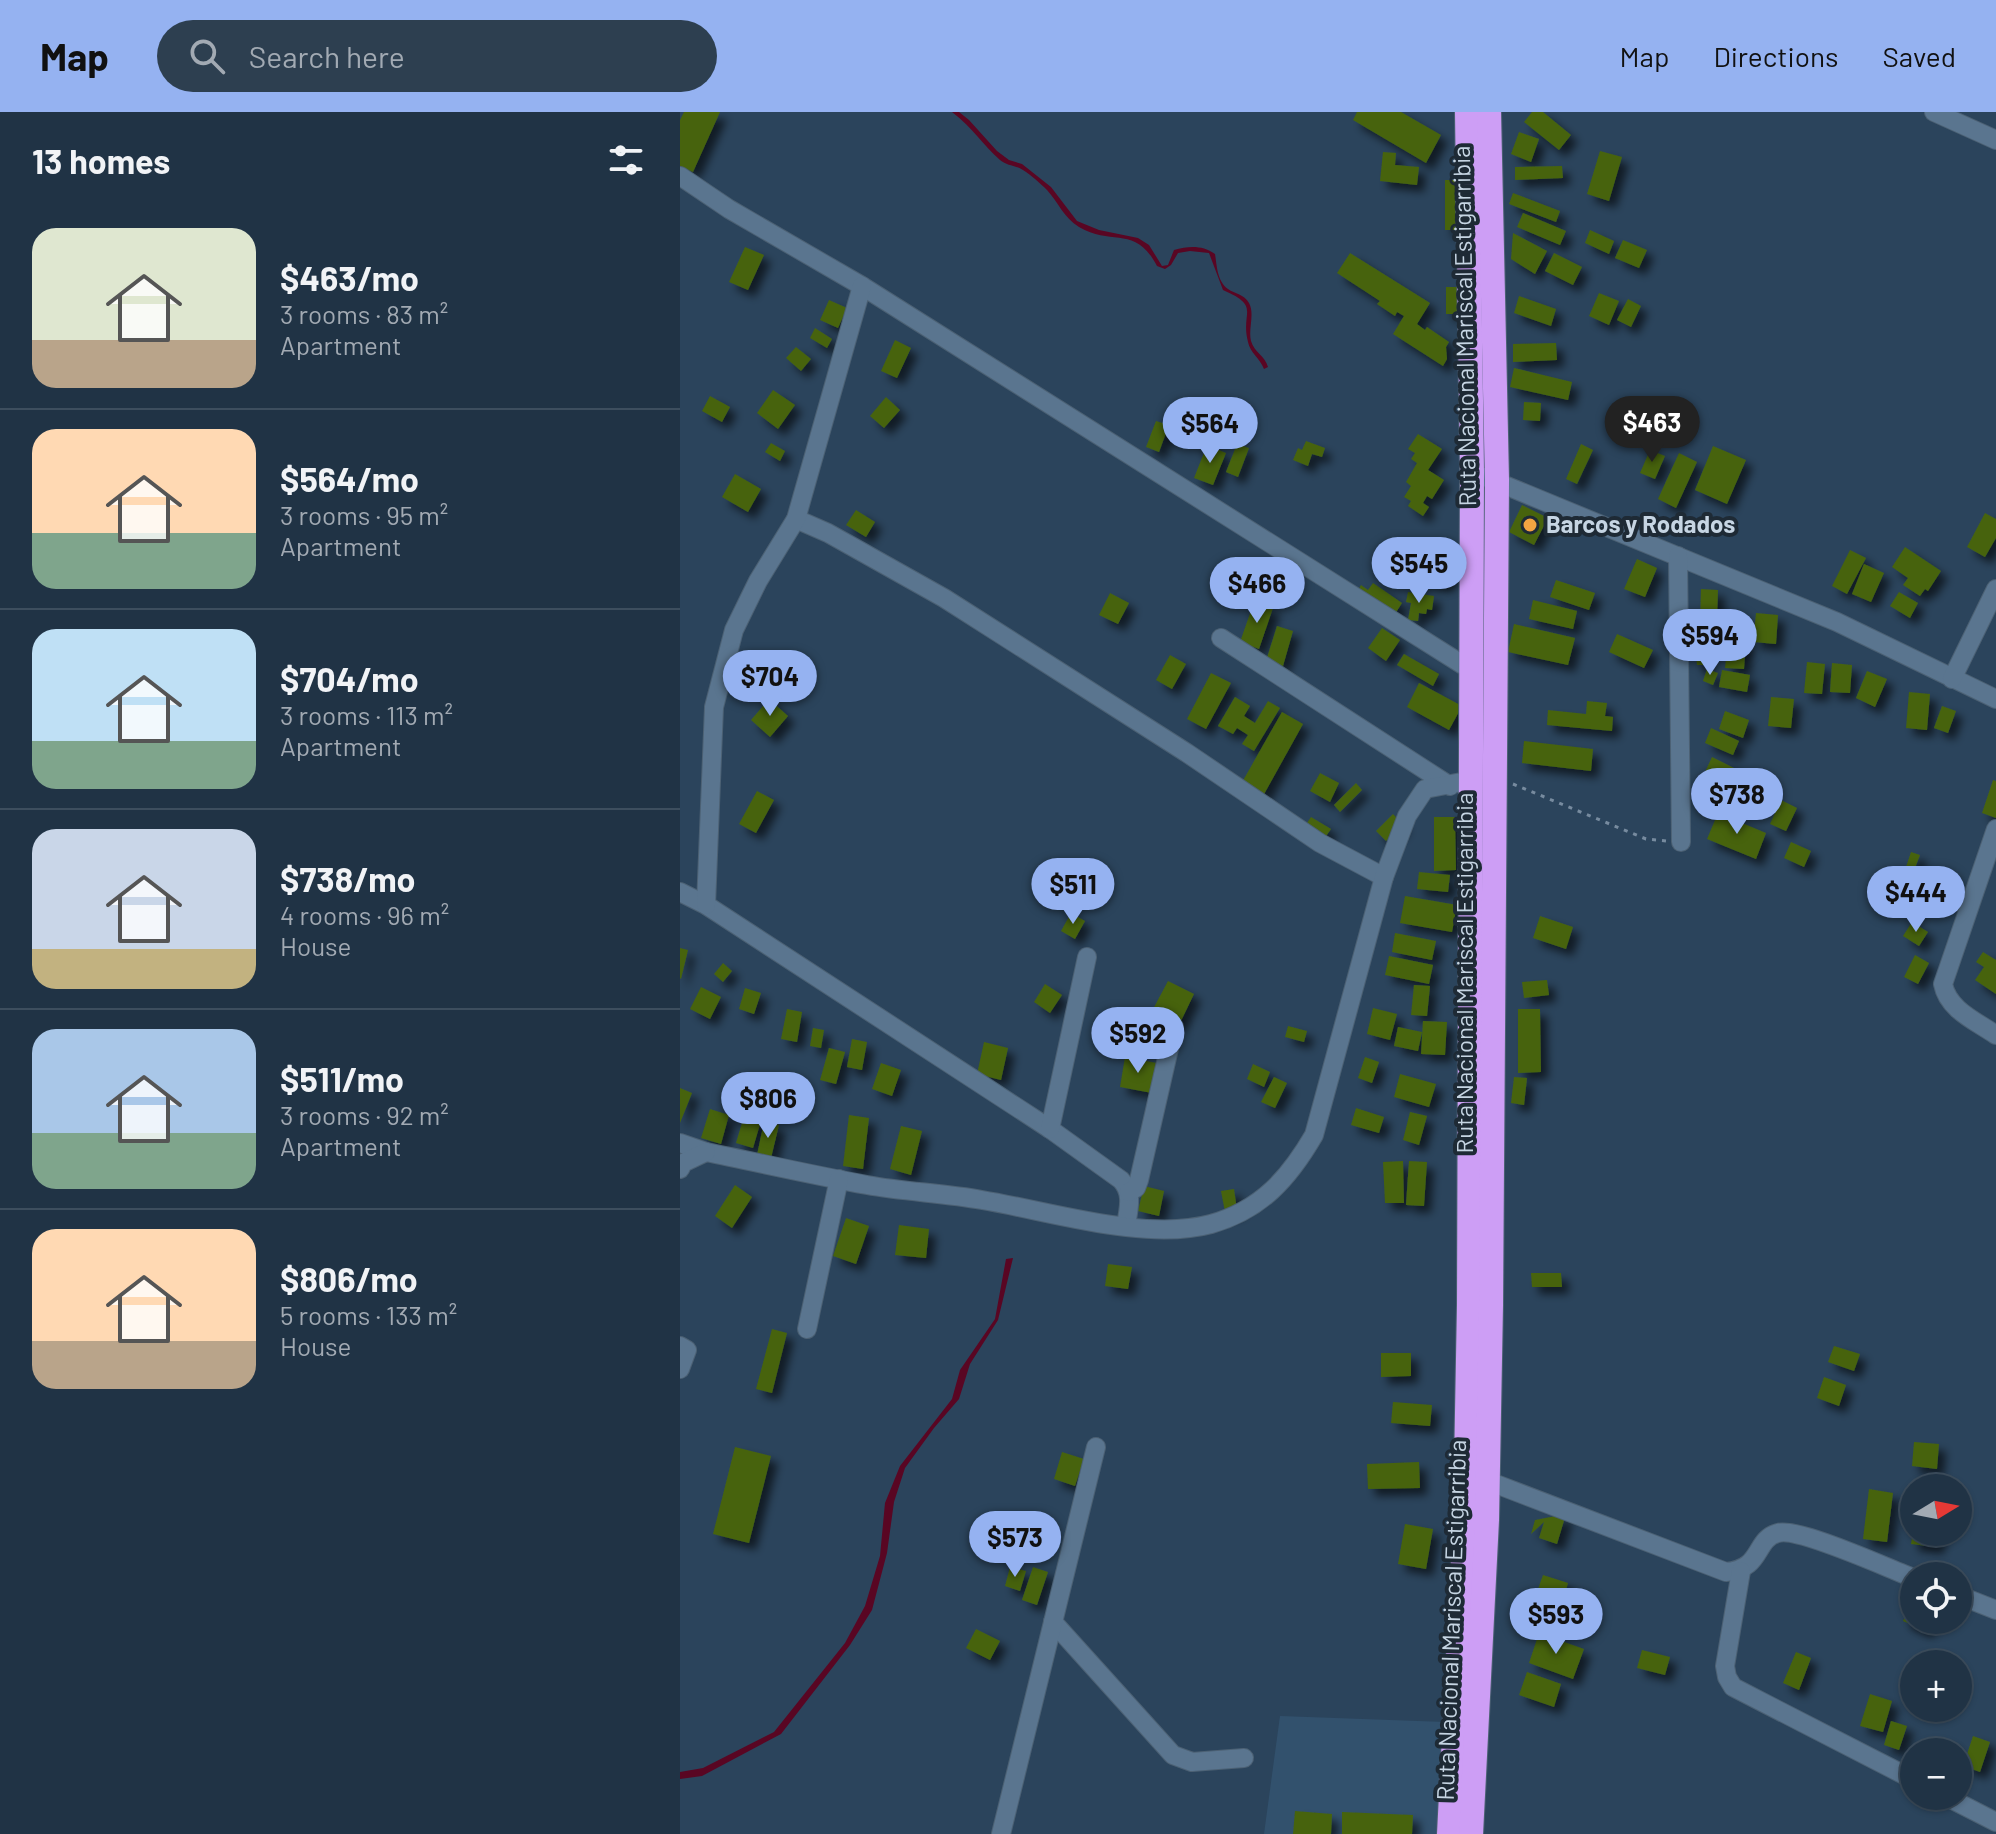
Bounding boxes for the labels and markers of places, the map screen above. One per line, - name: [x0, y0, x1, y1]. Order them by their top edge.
- pin: $463: [1605, 396, 1699, 464]
- pin: $564: [1163, 397, 1257, 465]
- place label: Barcos y Rodados: [1546, 509, 1735, 538]
- marker: Barcos y Rodados: [1521, 516, 1539, 534]
- pin: $545: [1372, 537, 1466, 605]
- pin: $466: [1210, 557, 1304, 625]
- pin: $594: [1663, 609, 1757, 677]
- pin: $704: [723, 650, 817, 718]
- pin: $738: [1690, 768, 1784, 836]
- pin: $511: [1026, 858, 1120, 926]
- pin: $444: [1869, 866, 1963, 934]
- pin: $592: [1091, 1007, 1185, 1075]
- pin: $806: [721, 1072, 815, 1140]
- pin: $573: [968, 1511, 1062, 1579]
- pin: $593: [1509, 1588, 1603, 1656]

